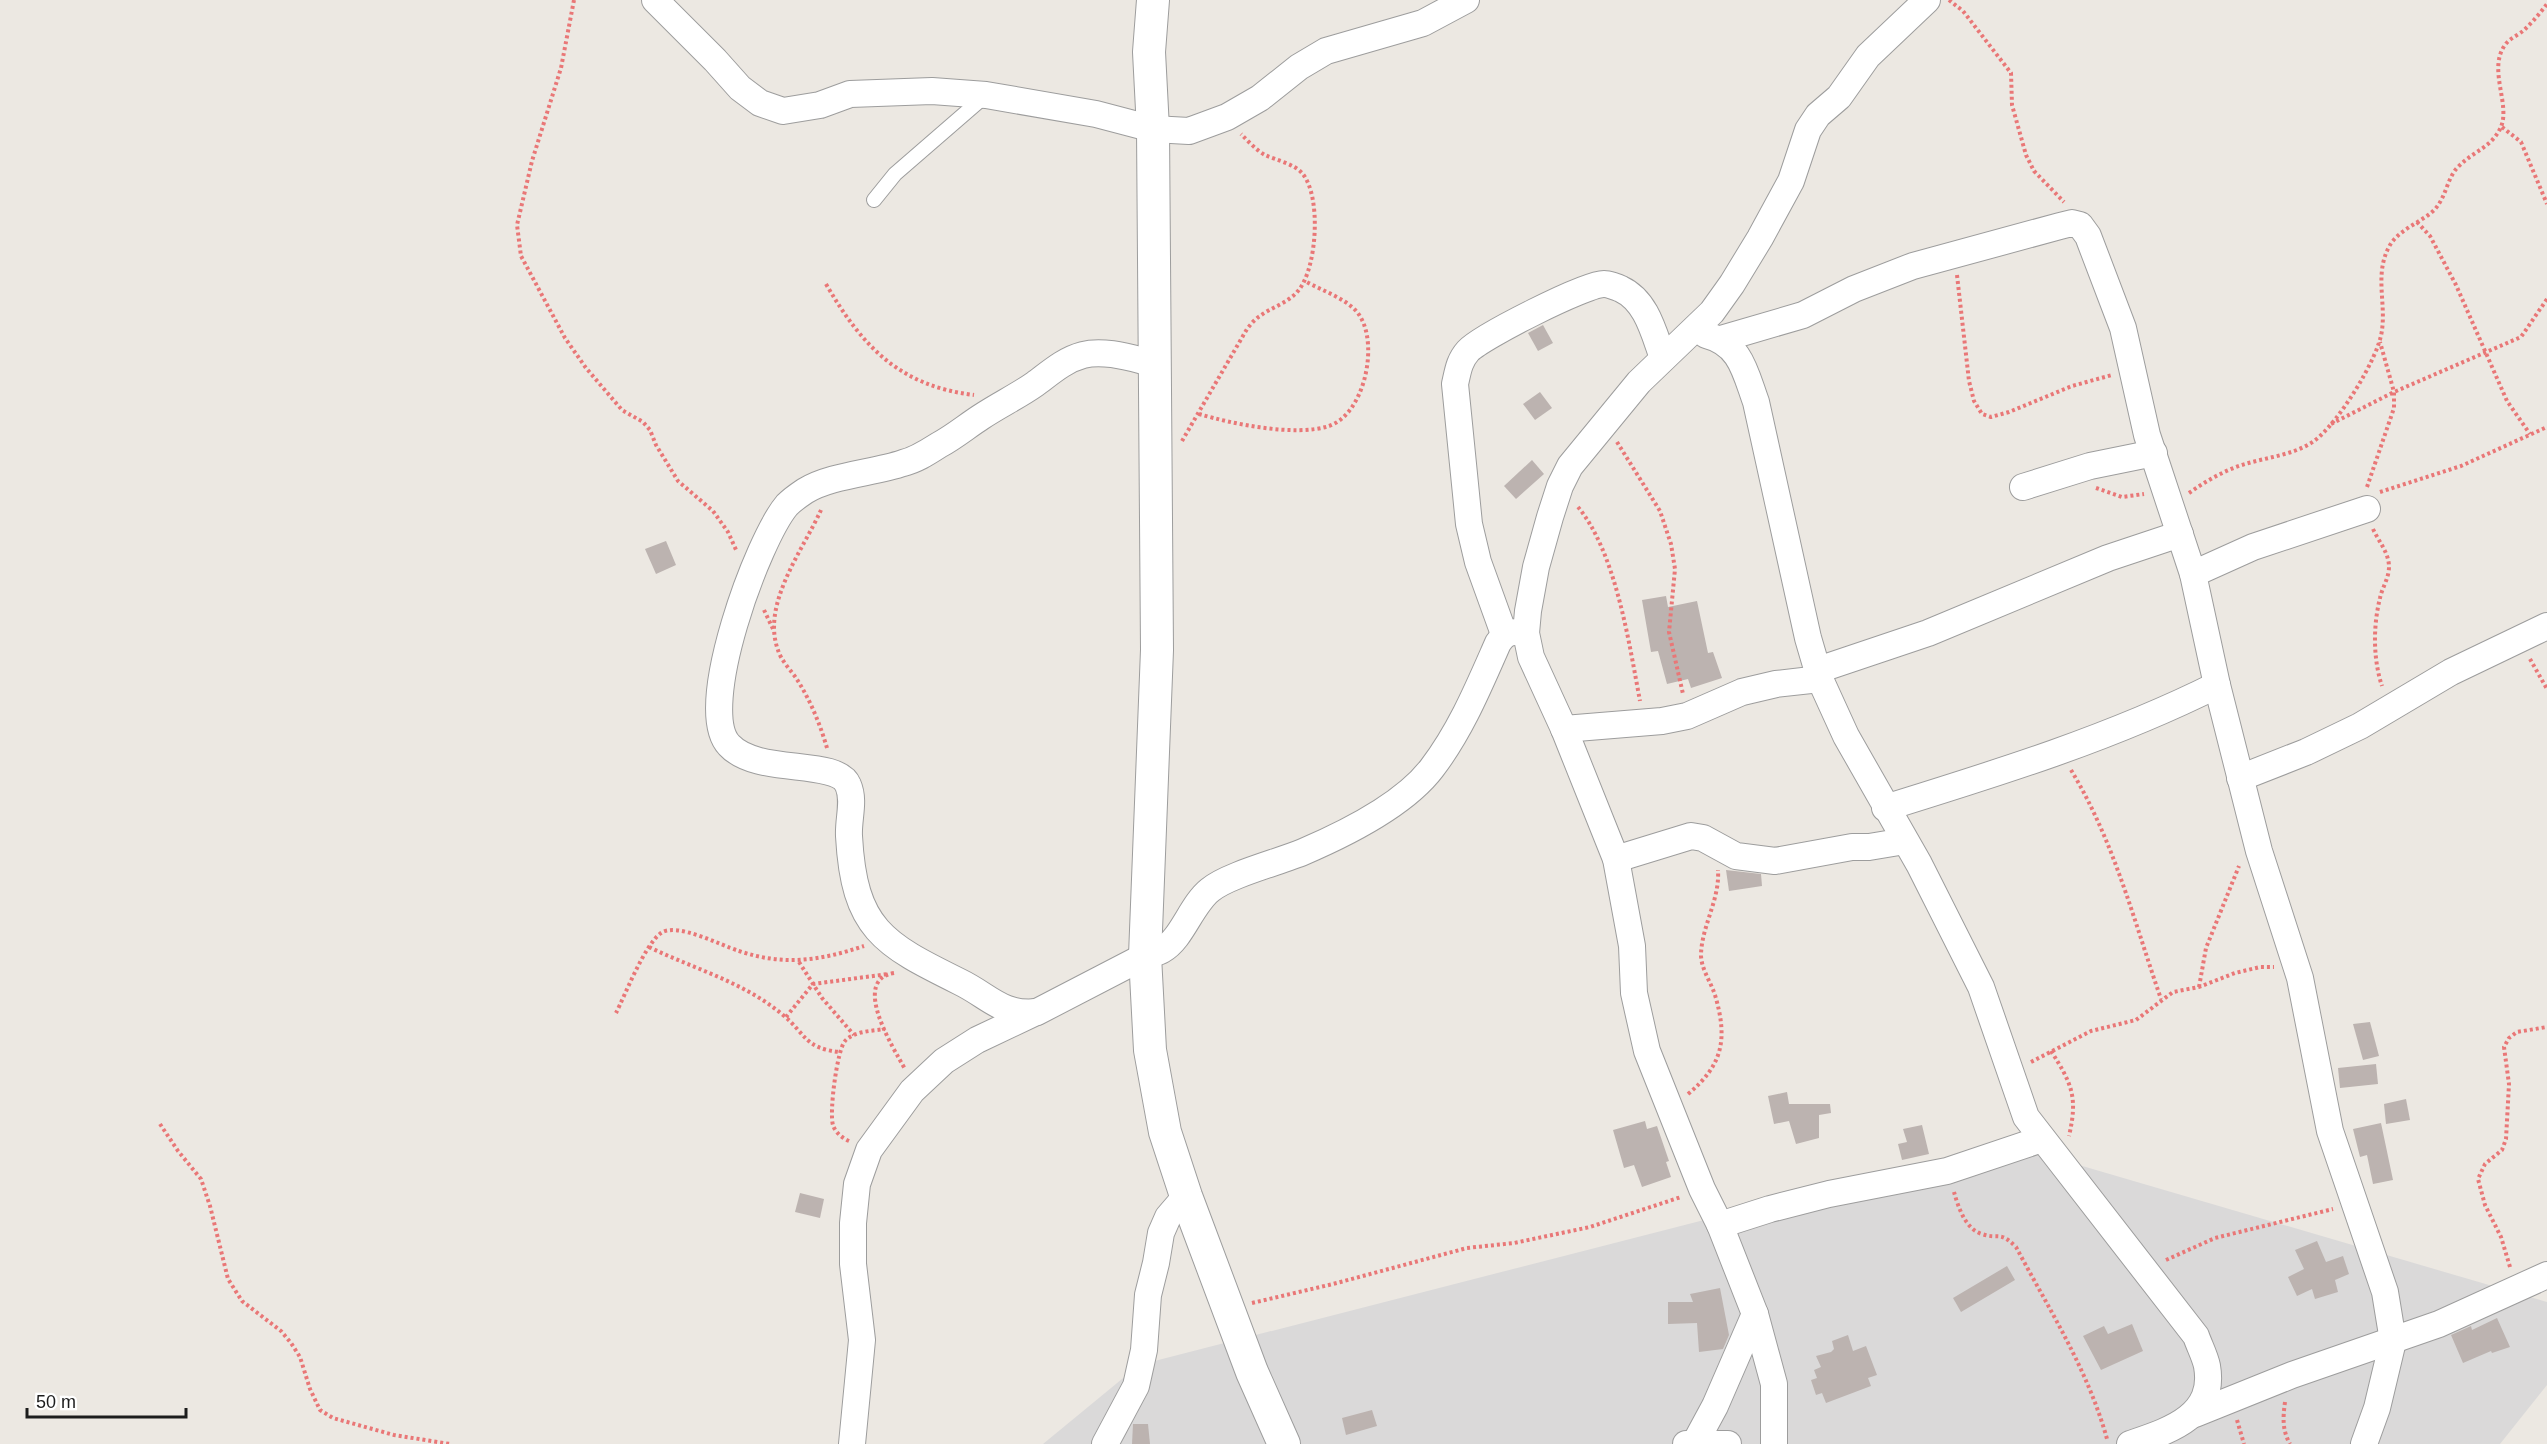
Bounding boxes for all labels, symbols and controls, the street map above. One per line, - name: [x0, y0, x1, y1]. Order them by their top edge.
- scale bar: [27, 1381, 186, 1419]
- text: 50 m: [36, 1392, 76, 1412]

